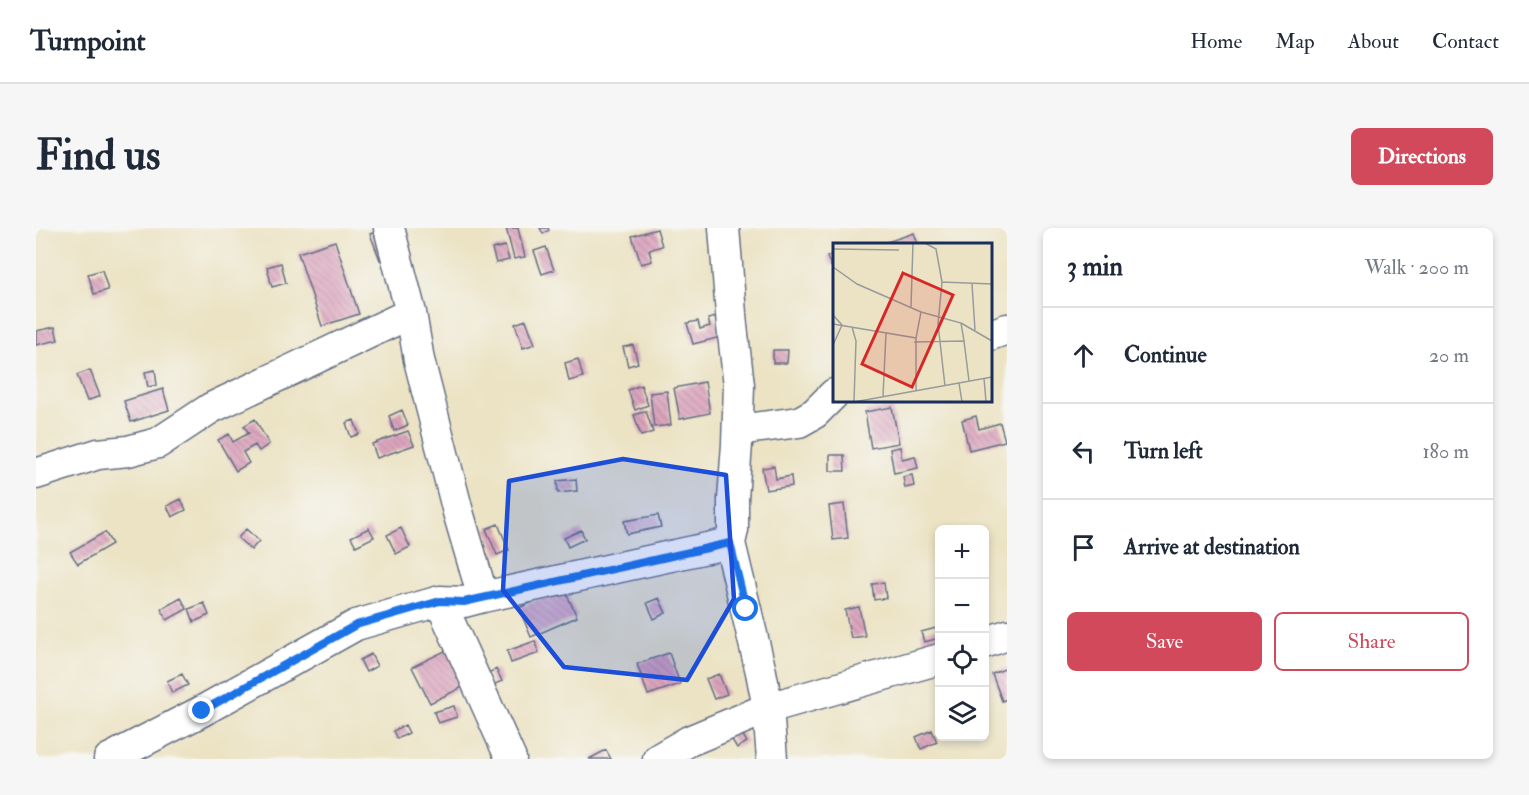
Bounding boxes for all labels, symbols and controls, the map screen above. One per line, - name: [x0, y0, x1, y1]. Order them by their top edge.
- text: Turnpoint: [30, 24, 146, 59]
- text: Home: [1190, 28, 1242, 55]
- text: Map: [1275, 28, 1315, 55]
- text: About: [1348, 28, 1399, 55]
- text: Contact: [1432, 28, 1499, 55]
- button: Directions: [1351, 128, 1493, 185]
- text: Find us: [36, 130, 160, 182]
- inset map: [833, 243, 992, 402]
- text: 3 min: [1067, 251, 1123, 283]
- text: Walk · 200 m: [1365, 255, 1469, 280]
- icon: ahead: [1067, 339, 1100, 372]
- text: Continue: [1124, 341, 1207, 369]
- text: 20 m: [1429, 343, 1469, 368]
- icon: left: [1067, 435, 1100, 468]
- text: Turn left: [1124, 437, 1203, 465]
- text: 180 m: [1422, 439, 1469, 464]
- map controls: [935, 525, 989, 741]
- button: +: [935, 525, 989, 579]
- icon: arrive: [1067, 531, 1100, 564]
- text: Arrive at destination: [1124, 533, 1300, 561]
- button: −: [935, 579, 989, 633]
- route start: [732, 595, 758, 621]
- button: Save: [1067, 612, 1262, 671]
- button: Share: [1274, 612, 1469, 671]
- button: locate: [935, 633, 989, 687]
- button: layers: [935, 687, 989, 741]
- route end: [188, 697, 214, 723]

